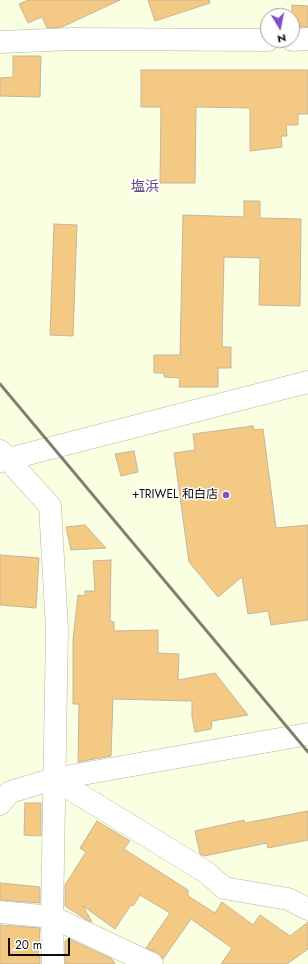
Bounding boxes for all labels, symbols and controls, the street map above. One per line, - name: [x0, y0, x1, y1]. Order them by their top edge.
- north arrow: [260, 8, 300, 48]
- text: N: [276, 30, 288, 47]
- district label: 塩浜: [131, 180, 159, 196]
- place label: +TRIWEL 和白店: [132, 488, 218, 502]
- marker: +TRIWEL 和白店: [221, 490, 231, 500]
- scale bar: [10, 930, 72, 956]
- text: 20 m: [15, 936, 42, 954]

